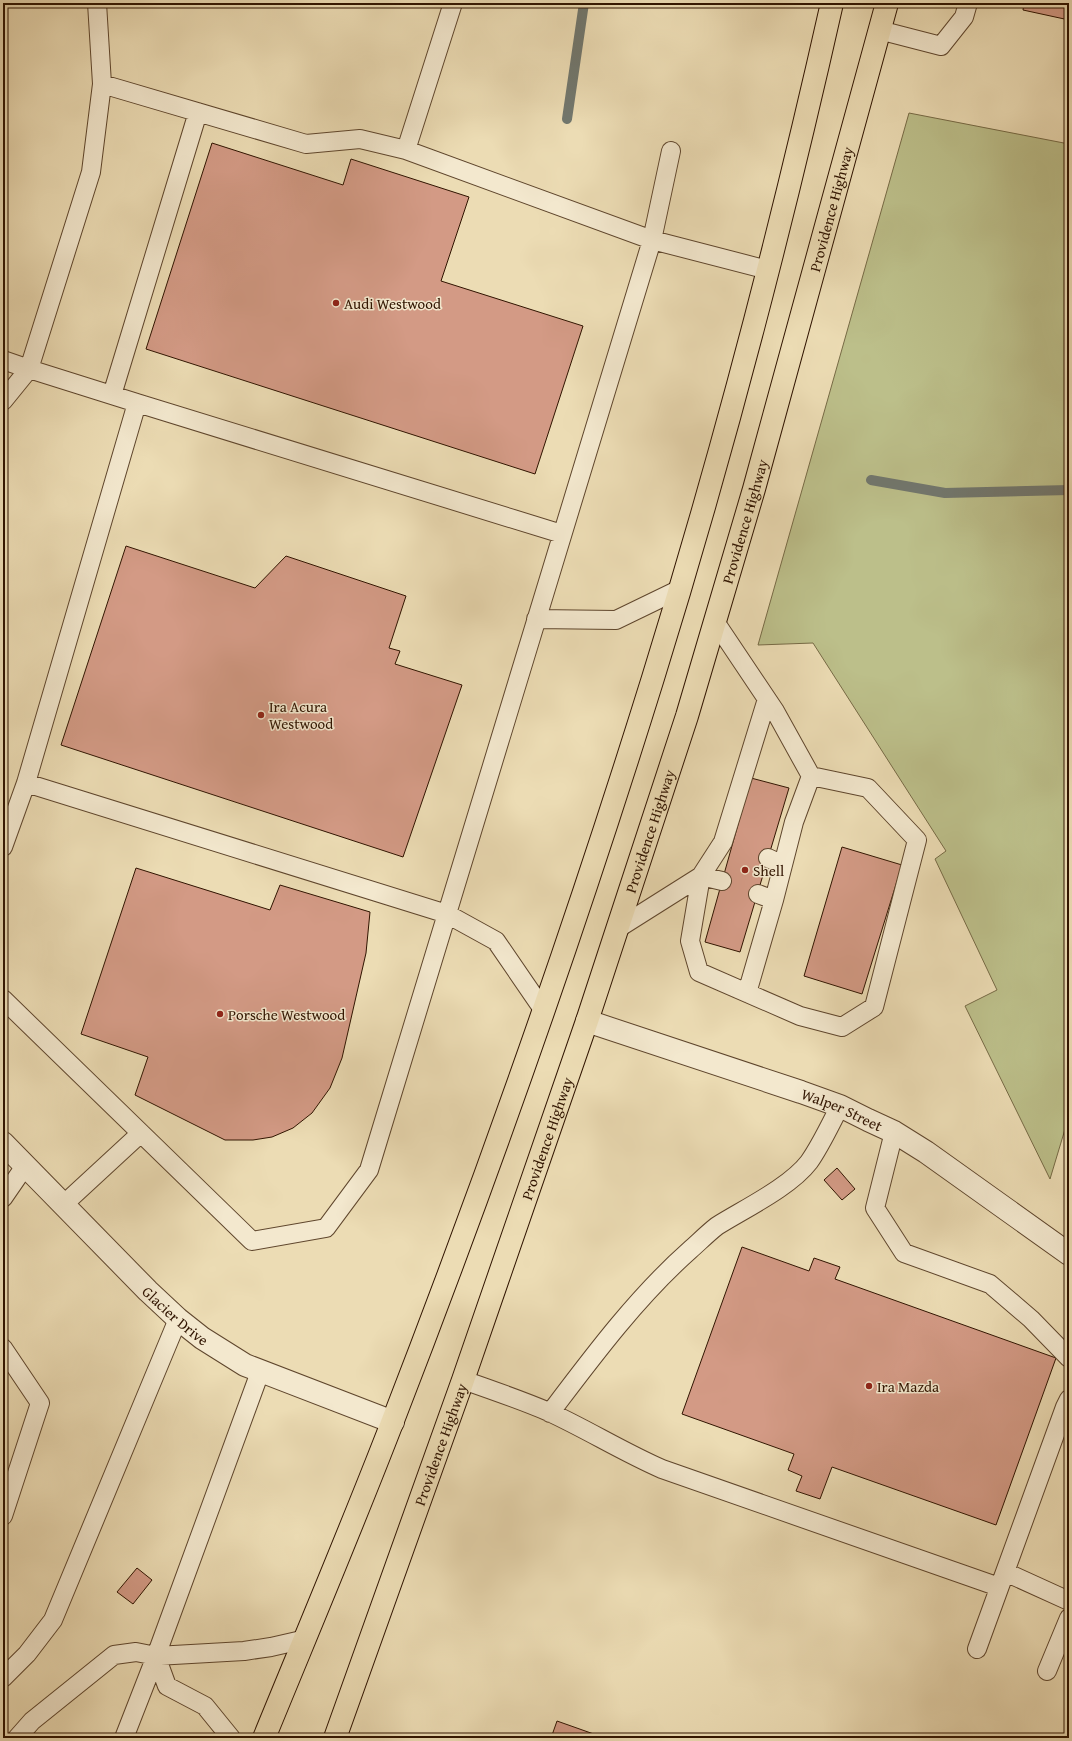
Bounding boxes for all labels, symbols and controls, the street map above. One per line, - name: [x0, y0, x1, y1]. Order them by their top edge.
- street label: Providence Highway: [804, 144, 858, 274]
- place label: Audi Westwood: [344, 293, 441, 314]
- marker: Audi Westwood: [331, 298, 341, 308]
- street label: Providence Highway: [716, 456, 772, 586]
- place label: Ira Acura Westwood: [269, 696, 333, 734]
- marker: Ira Acura Westwood: [256, 710, 266, 720]
- street label: Providence Highway: [619, 766, 679, 895]
- place label: Shell: [753, 860, 784, 881]
- marker: Shell: [740, 865, 750, 875]
- place label: Porsche Westwood: [228, 1004, 345, 1025]
- marker: Porsche Westwood: [215, 1009, 225, 1019]
- street label: Providence Highway: [516, 1073, 578, 1202]
- street label: Walper Street: [799, 1083, 887, 1136]
- street label: Glacier Drive: [138, 1281, 212, 1350]
- place label: Ira Mazda: [877, 1376, 939, 1397]
- street label: Providence Highway: [408, 1380, 472, 1508]
- marker: Ira Mazda: [864, 1381, 874, 1391]

